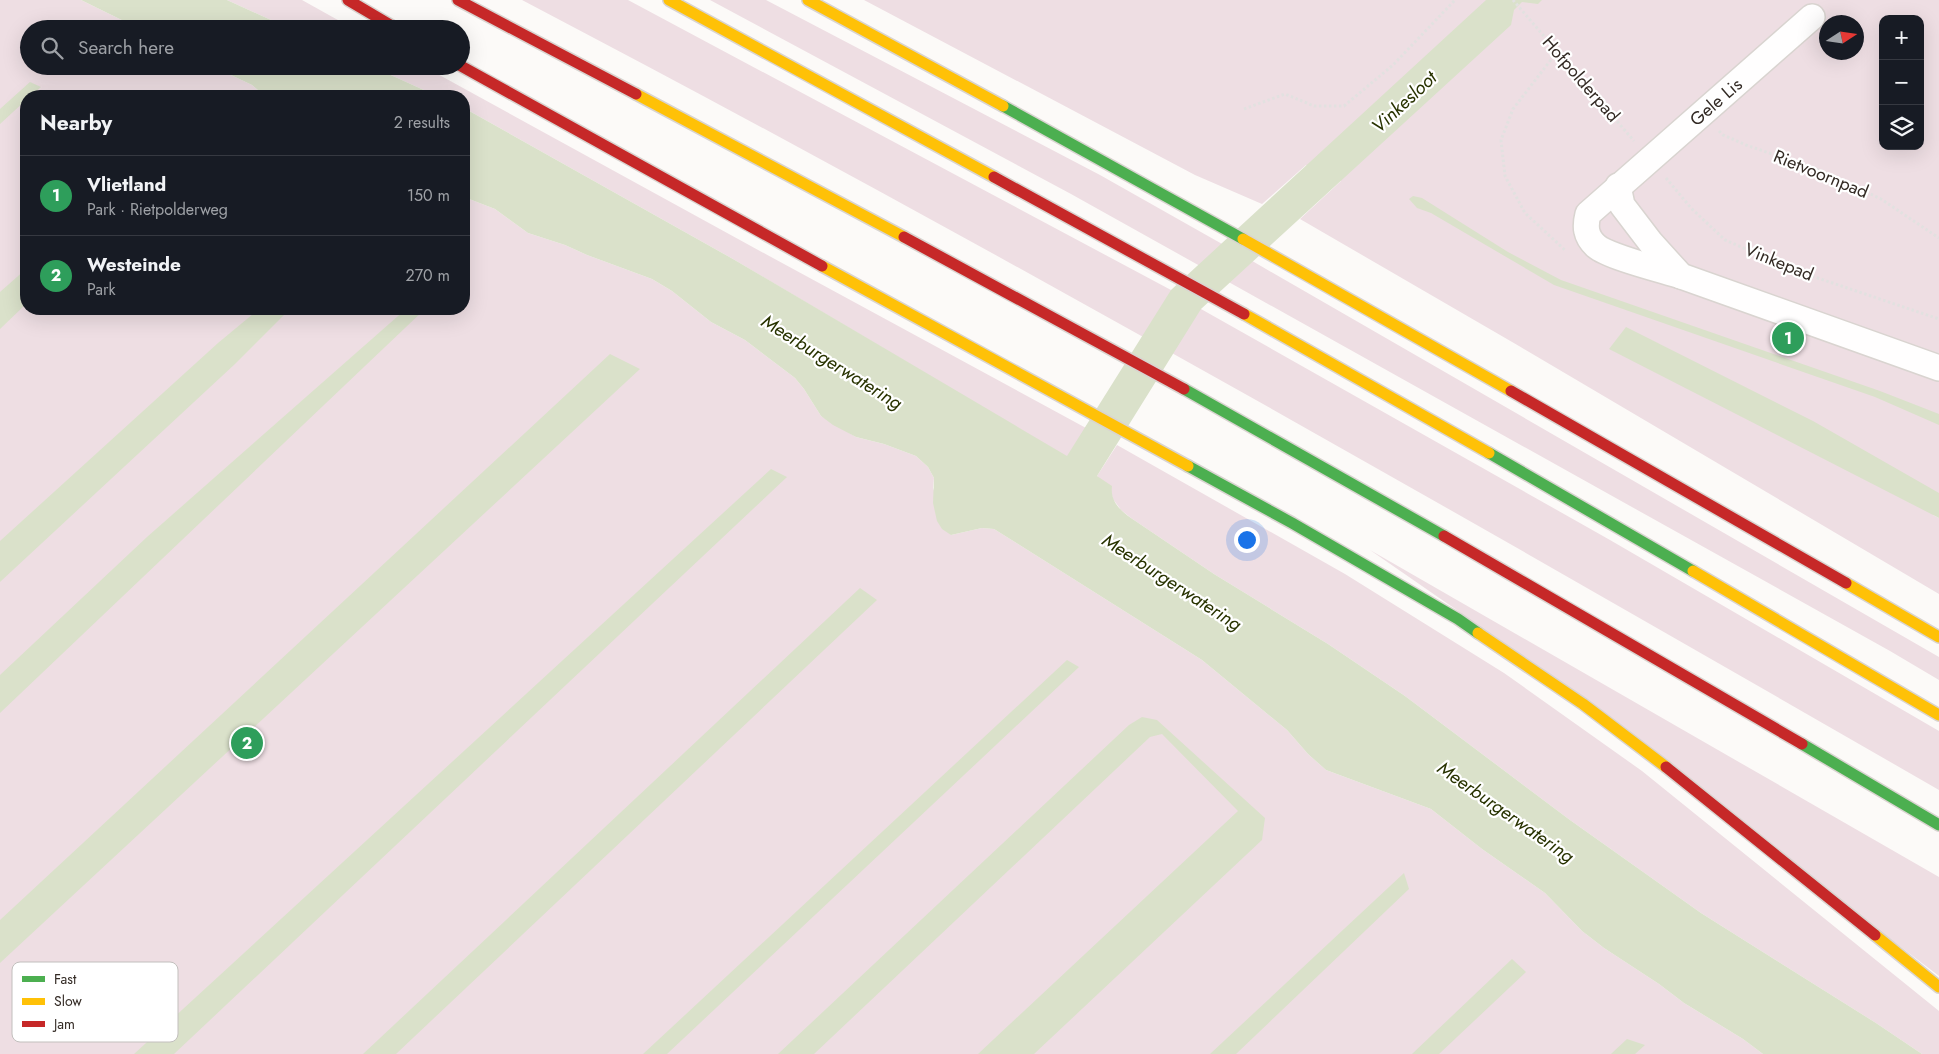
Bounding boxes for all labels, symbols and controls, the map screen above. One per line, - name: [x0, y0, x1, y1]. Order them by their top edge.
- north arrow: [1819, 15, 1864, 60]
- map controls: [1879, 15, 1924, 150]
- button: +: [1879, 15, 1924, 60]
- search box: [20, 20, 470, 75]
- street label: Hofpolderpad: [1536, 30, 1626, 128]
- icon: search: [38, 34, 66, 62]
- text: Search here: [78, 34, 174, 61]
- button: −: [1879, 60, 1924, 105]
- water label: Vinkesloot: [1365, 64, 1444, 139]
- street label: Gele Lis: [1684, 72, 1748, 132]
- button: layers: [1879, 105, 1924, 150]
- text: Nearby: [40, 108, 112, 138]
- text: 2 results: [394, 111, 450, 134]
- street label: Rietvoornpad: [1770, 143, 1872, 205]
- text: Vlietland: [87, 171, 166, 198]
- text: 1: [52, 184, 60, 207]
- text: 150 m: [407, 184, 450, 207]
- text: Park · Rietpolderweg: [87, 198, 228, 221]
- street label: Vinkepad: [1741, 236, 1817, 288]
- text: Westeinde: [87, 251, 181, 278]
- text: 2: [51, 264, 61, 287]
- text: 270 m: [406, 264, 450, 287]
- text: Park: [87, 278, 116, 301]
- water label: Meerburgerwatering: [756, 308, 908, 417]
- pin: 1: [1772, 319, 1804, 357]
- water label: Meerburgerwatering: [1097, 527, 1248, 638]
- your location: [1234, 527, 1260, 553]
- pin: 2: [231, 724, 263, 762]
- water label: Meerburgerwatering: [1432, 755, 1580, 870]
- legend: [12, 962, 178, 1042]
- text: Fast: [54, 969, 77, 989]
- text: Slow: [54, 991, 82, 1011]
- text: Jam: [52, 1014, 75, 1034]

